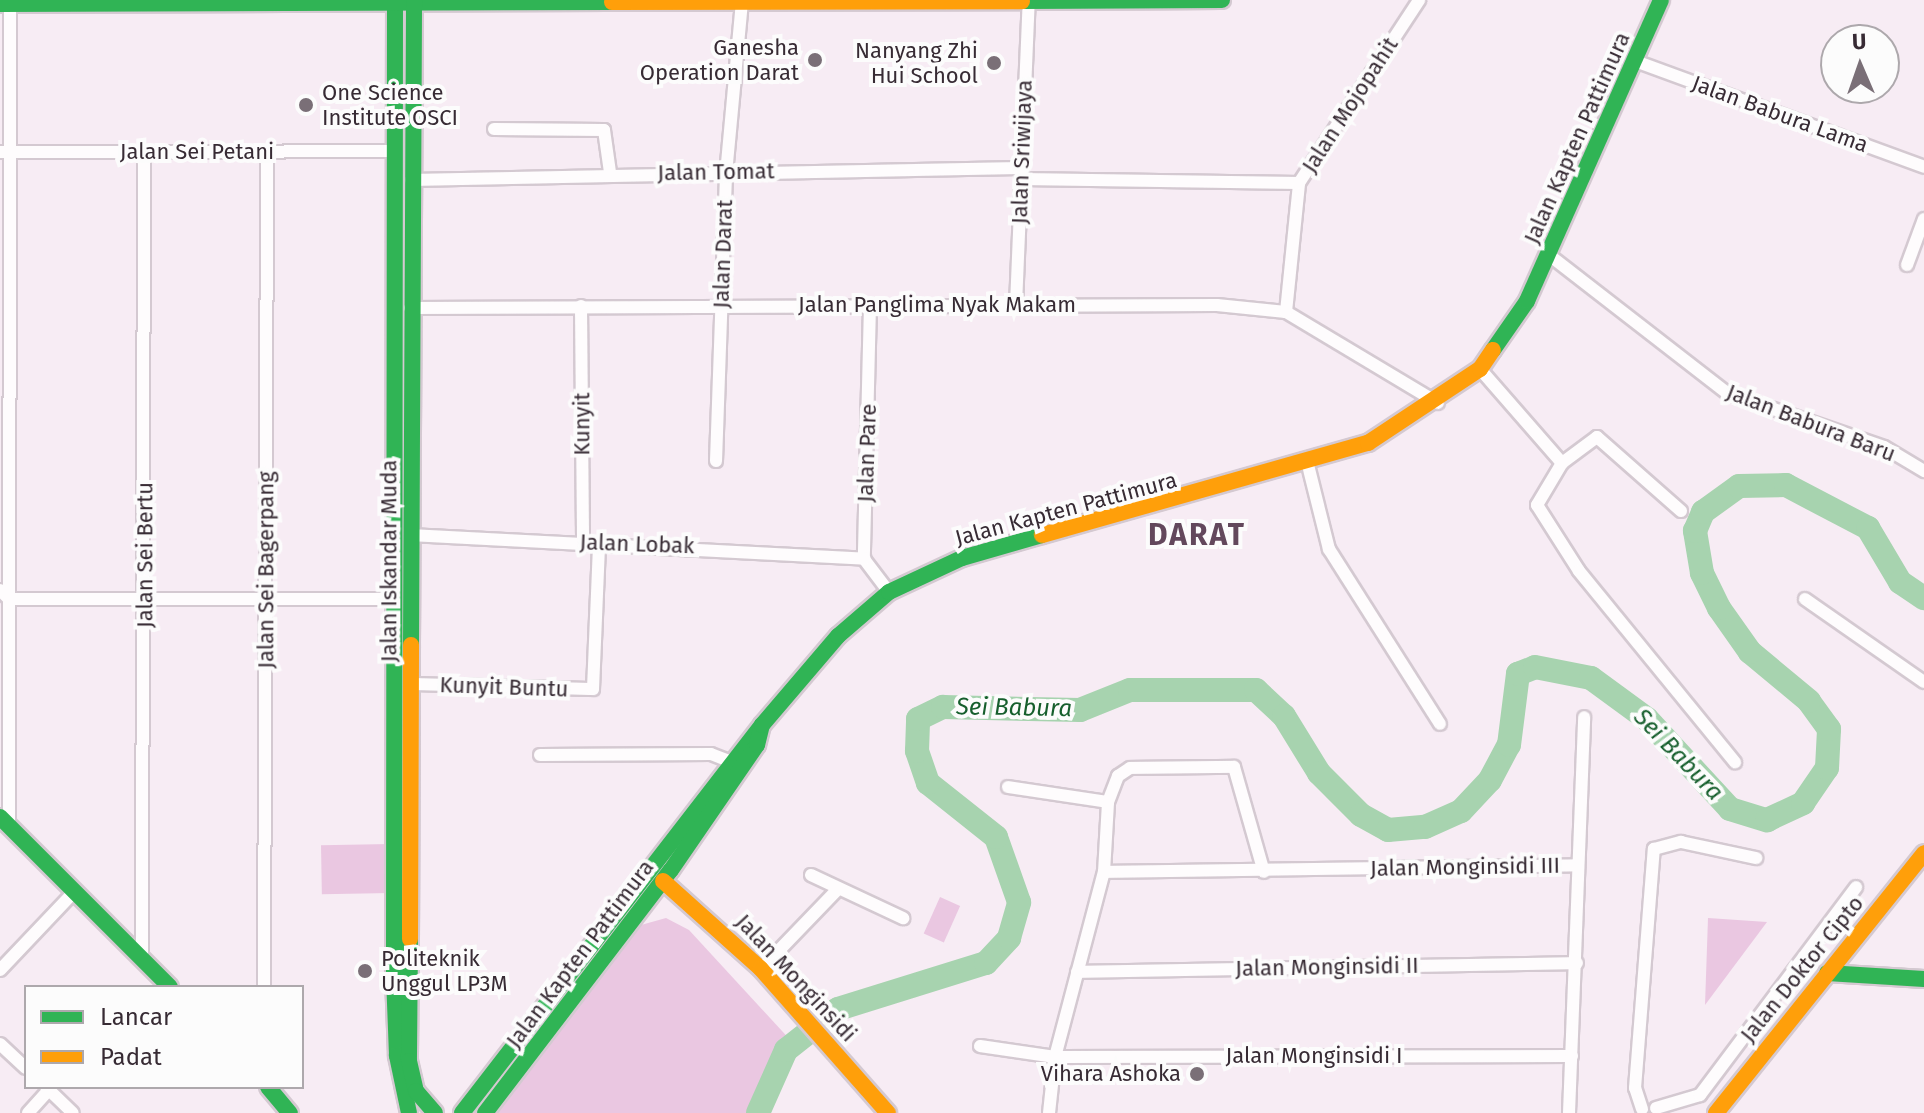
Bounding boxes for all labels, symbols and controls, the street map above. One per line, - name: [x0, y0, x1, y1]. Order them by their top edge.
- north arrow: [1820, 24, 1900, 104]
- street label: Jalan Kapten Pattimura: [1518, 28, 1636, 248]
- text: U: [1852, 28, 1867, 55]
- street label: Jalan Mojopahit: [1296, 32, 1404, 178]
- place label: Ganesha Operation Darat: [640, 34, 799, 86]
- place label: Nanyang Zhi Hui School: [855, 37, 978, 88]
- marker: Ganesha Operation Darat: [806, 51, 824, 69]
- marker: Nanyang Zhi Hui School: [985, 54, 1003, 72]
- street label: Jalan Babura Lama: [1688, 70, 1872, 158]
- place label: One Science Institute OSCI: [322, 79, 458, 130]
- street label: Jalan Sriwijaya: [1006, 79, 1038, 225]
- marker: One Science Institute OSCI: [297, 96, 315, 114]
- street label: Jalan Sei Petani: [120, 139, 274, 165]
- street label: Jalan Tomat: [657, 158, 775, 186]
- street label: Jalan Darat: [708, 199, 738, 309]
- street label: Jalan Panglima Nyak Makam: [798, 292, 1076, 318]
- street label: Jalan Babura Baru: [1723, 379, 1899, 467]
- street label: Kunyit: [569, 392, 595, 456]
- street label: Jalan Pare: [852, 403, 882, 503]
- street label: Jalan Iskandar Muda: [376, 460, 402, 662]
- street label: Jalan Kapten Pattimura: [952, 467, 1180, 551]
- street label: Jalan Sei Bagerpang: [253, 471, 279, 669]
- street label: Jalan Sei Bertu: [132, 482, 158, 628]
- district label: DARAT: [1148, 517, 1246, 553]
- street label: Jalan Lobak: [579, 529, 695, 559]
- street label: Kunyit Buntu: [439, 672, 569, 702]
- water label: Sei Babura: [956, 693, 1072, 723]
- water label: Sei Babura: [1627, 703, 1729, 807]
- street label: Jalan Monginsidi III: [1370, 852, 1560, 882]
- street label: Jalan Kapten Pattimura: [501, 855, 659, 1053]
- street label: Jalan Doktor Cipto: [1735, 891, 1869, 1047]
- street label: Jalan Monginsidi: [730, 909, 862, 1047]
- place label: Politeknik Unggul LP3M: [381, 945, 508, 996]
- street label: Jalan Monginsidi II: [1235, 952, 1419, 982]
- marker: Politeknik Unggul LP3M: [356, 962, 374, 980]
- legend: [24, 985, 304, 1089]
- text: Lancar: [100, 1003, 172, 1031]
- text: Padat: [100, 1043, 162, 1071]
- street label: Jalan Monginsidi I: [1225, 1043, 1403, 1069]
- place label: Vihara Ashoka: [1041, 1061, 1181, 1087]
- marker: Vihara Ashoka: [1188, 1065, 1206, 1083]

